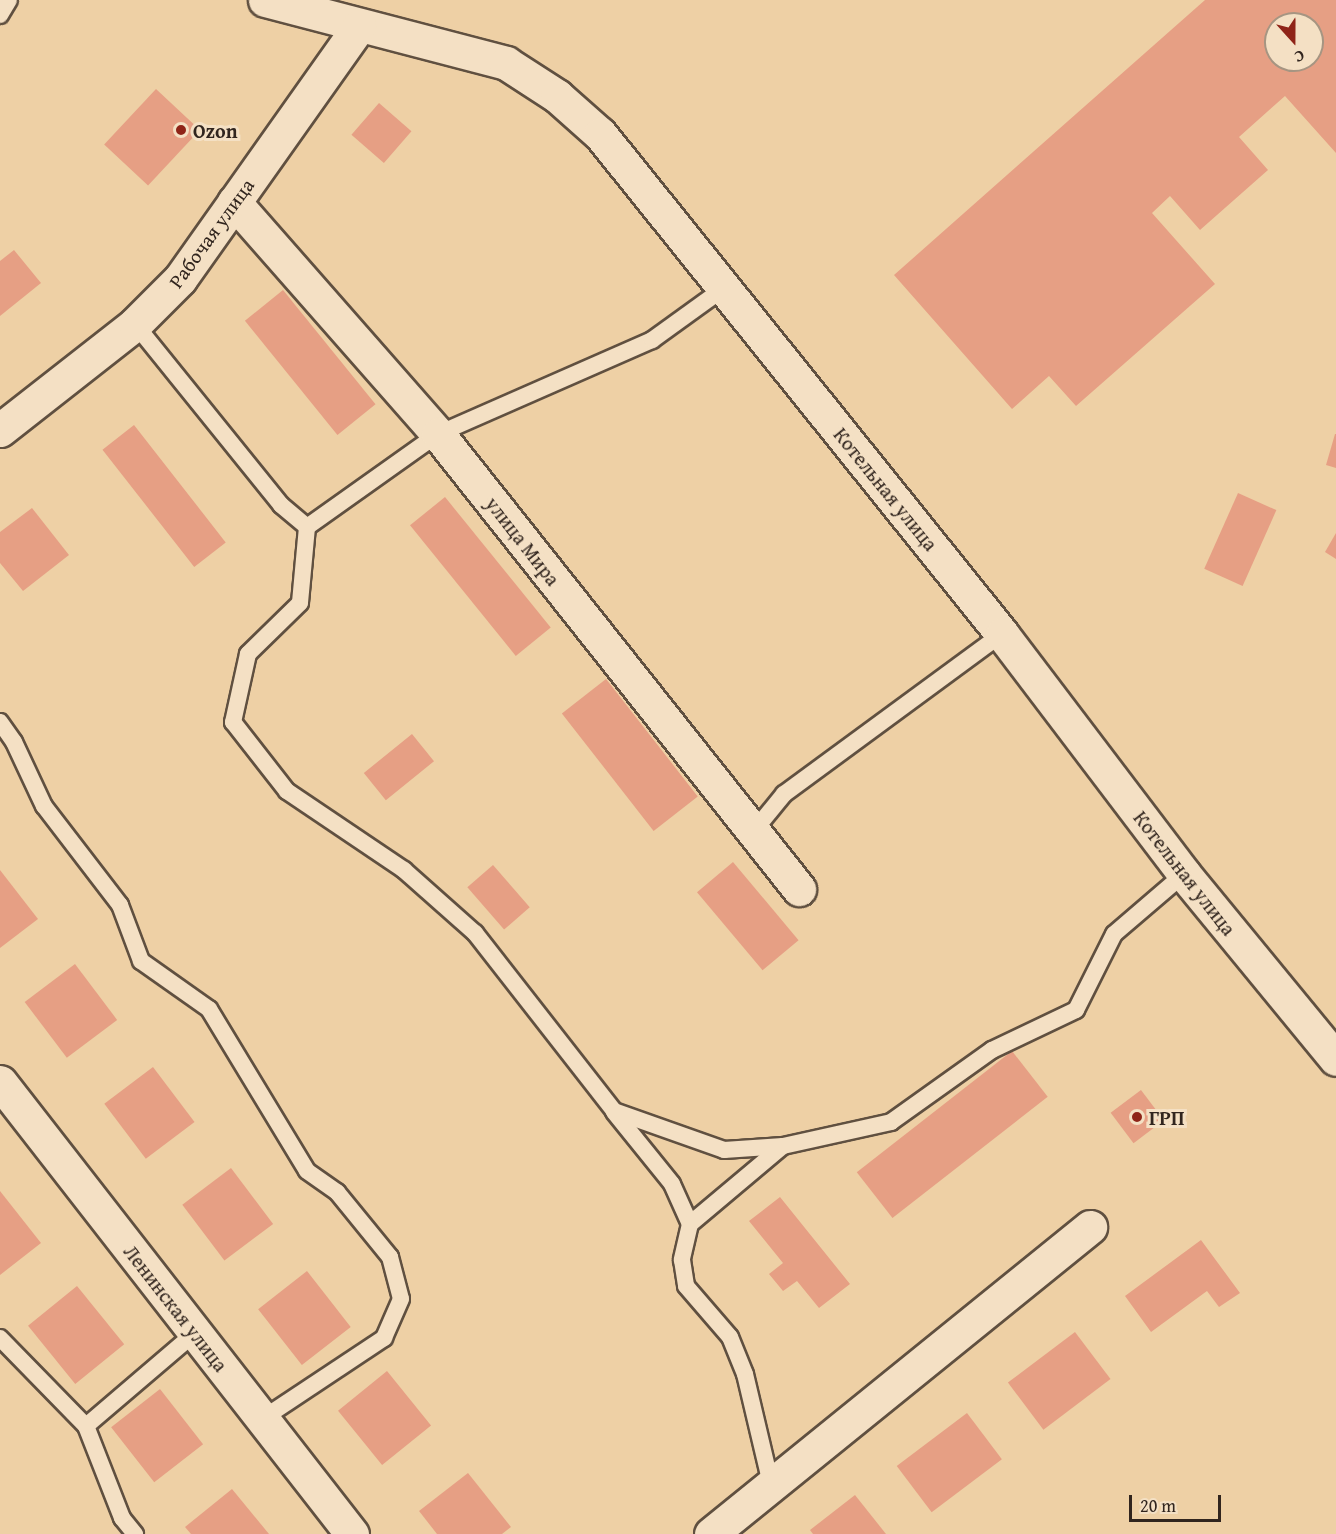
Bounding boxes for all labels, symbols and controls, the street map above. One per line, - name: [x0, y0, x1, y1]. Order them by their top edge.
- north arrow: [1264, 12, 1324, 72]
- text: С: [1291, 44, 1308, 70]
- place label: Ozon: [193, 118, 238, 142]
- marker: Ozon: [174, 123, 188, 137]
- street label: Рабочая улица: [163, 174, 259, 292]
- street label: Котельная улица: [829, 423, 943, 555]
- street label: улица Мира: [481, 492, 565, 590]
- street label: Котельная улица: [1129, 806, 1241, 940]
- place label: ГРП: [1149, 1105, 1184, 1129]
- marker: ГРП: [1130, 1110, 1144, 1124]
- street label: Ленинская улица: [119, 1240, 233, 1376]
- scale bar: [1132, 1483, 1224, 1521]
- text: 20 m: [1140, 1492, 1176, 1519]

